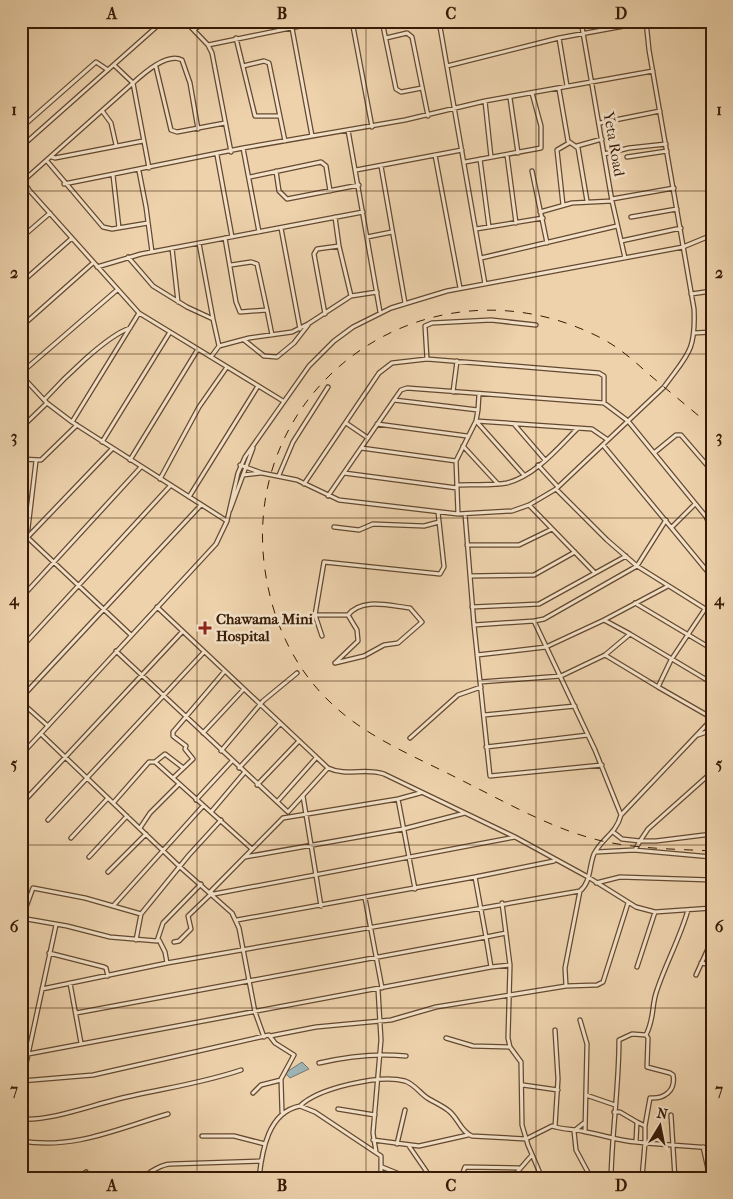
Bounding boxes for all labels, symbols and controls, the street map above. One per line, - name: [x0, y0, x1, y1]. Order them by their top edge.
- text: A: [106, 4, 118, 23]
- text: B: [277, 4, 287, 23]
- text: C: [446, 4, 457, 23]
- text: D: [615, 4, 627, 23]
- text: 1: [11, 100, 17, 119]
- text: 1: [716, 100, 722, 119]
- street label: Yeta Road: [599, 109, 629, 178]
- text: 2: [10, 263, 18, 282]
- text: 2: [715, 263, 723, 282]
- text: 3: [11, 427, 17, 447]
- text: 3: [716, 427, 722, 447]
- text: 4: [8, 590, 20, 610]
- text: 4: [713, 590, 725, 610]
- place label: Chawama Mini Hospital: [216, 610, 314, 645]
- marker: Chawama Mini Hospital: [198, 621, 212, 635]
- text: 5: [11, 754, 18, 773]
- text: 5: [716, 754, 723, 773]
- text: 6: [10, 917, 19, 936]
- text: 6: [715, 917, 724, 936]
- text: 7: [9, 1080, 18, 1099]
- text: 7: [714, 1080, 723, 1099]
- north arrow: [636, 1102, 686, 1152]
- text: N: [655, 1104, 669, 1123]
- text: A: [106, 1176, 118, 1195]
- text: B: [277, 1176, 287, 1195]
- text: C: [446, 1176, 457, 1195]
- text: D: [615, 1176, 627, 1195]

